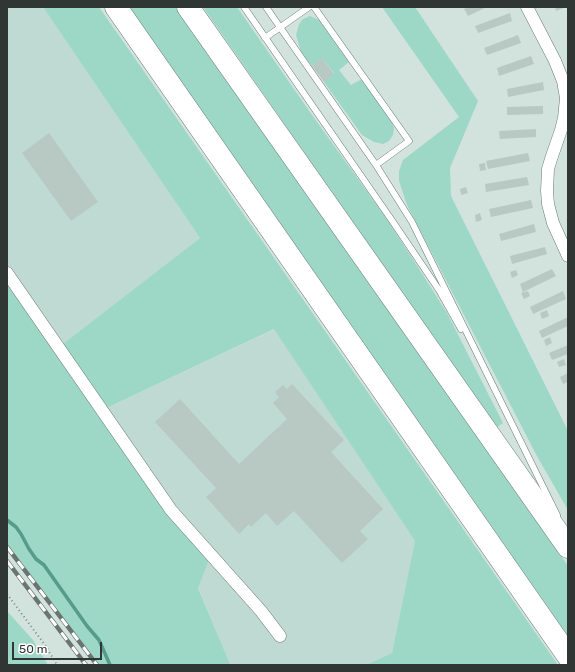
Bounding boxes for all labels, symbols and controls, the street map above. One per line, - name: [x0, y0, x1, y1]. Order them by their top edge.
- scale bar: [14, 634, 104, 660]
- text: 50 m: [19, 642, 47, 656]

